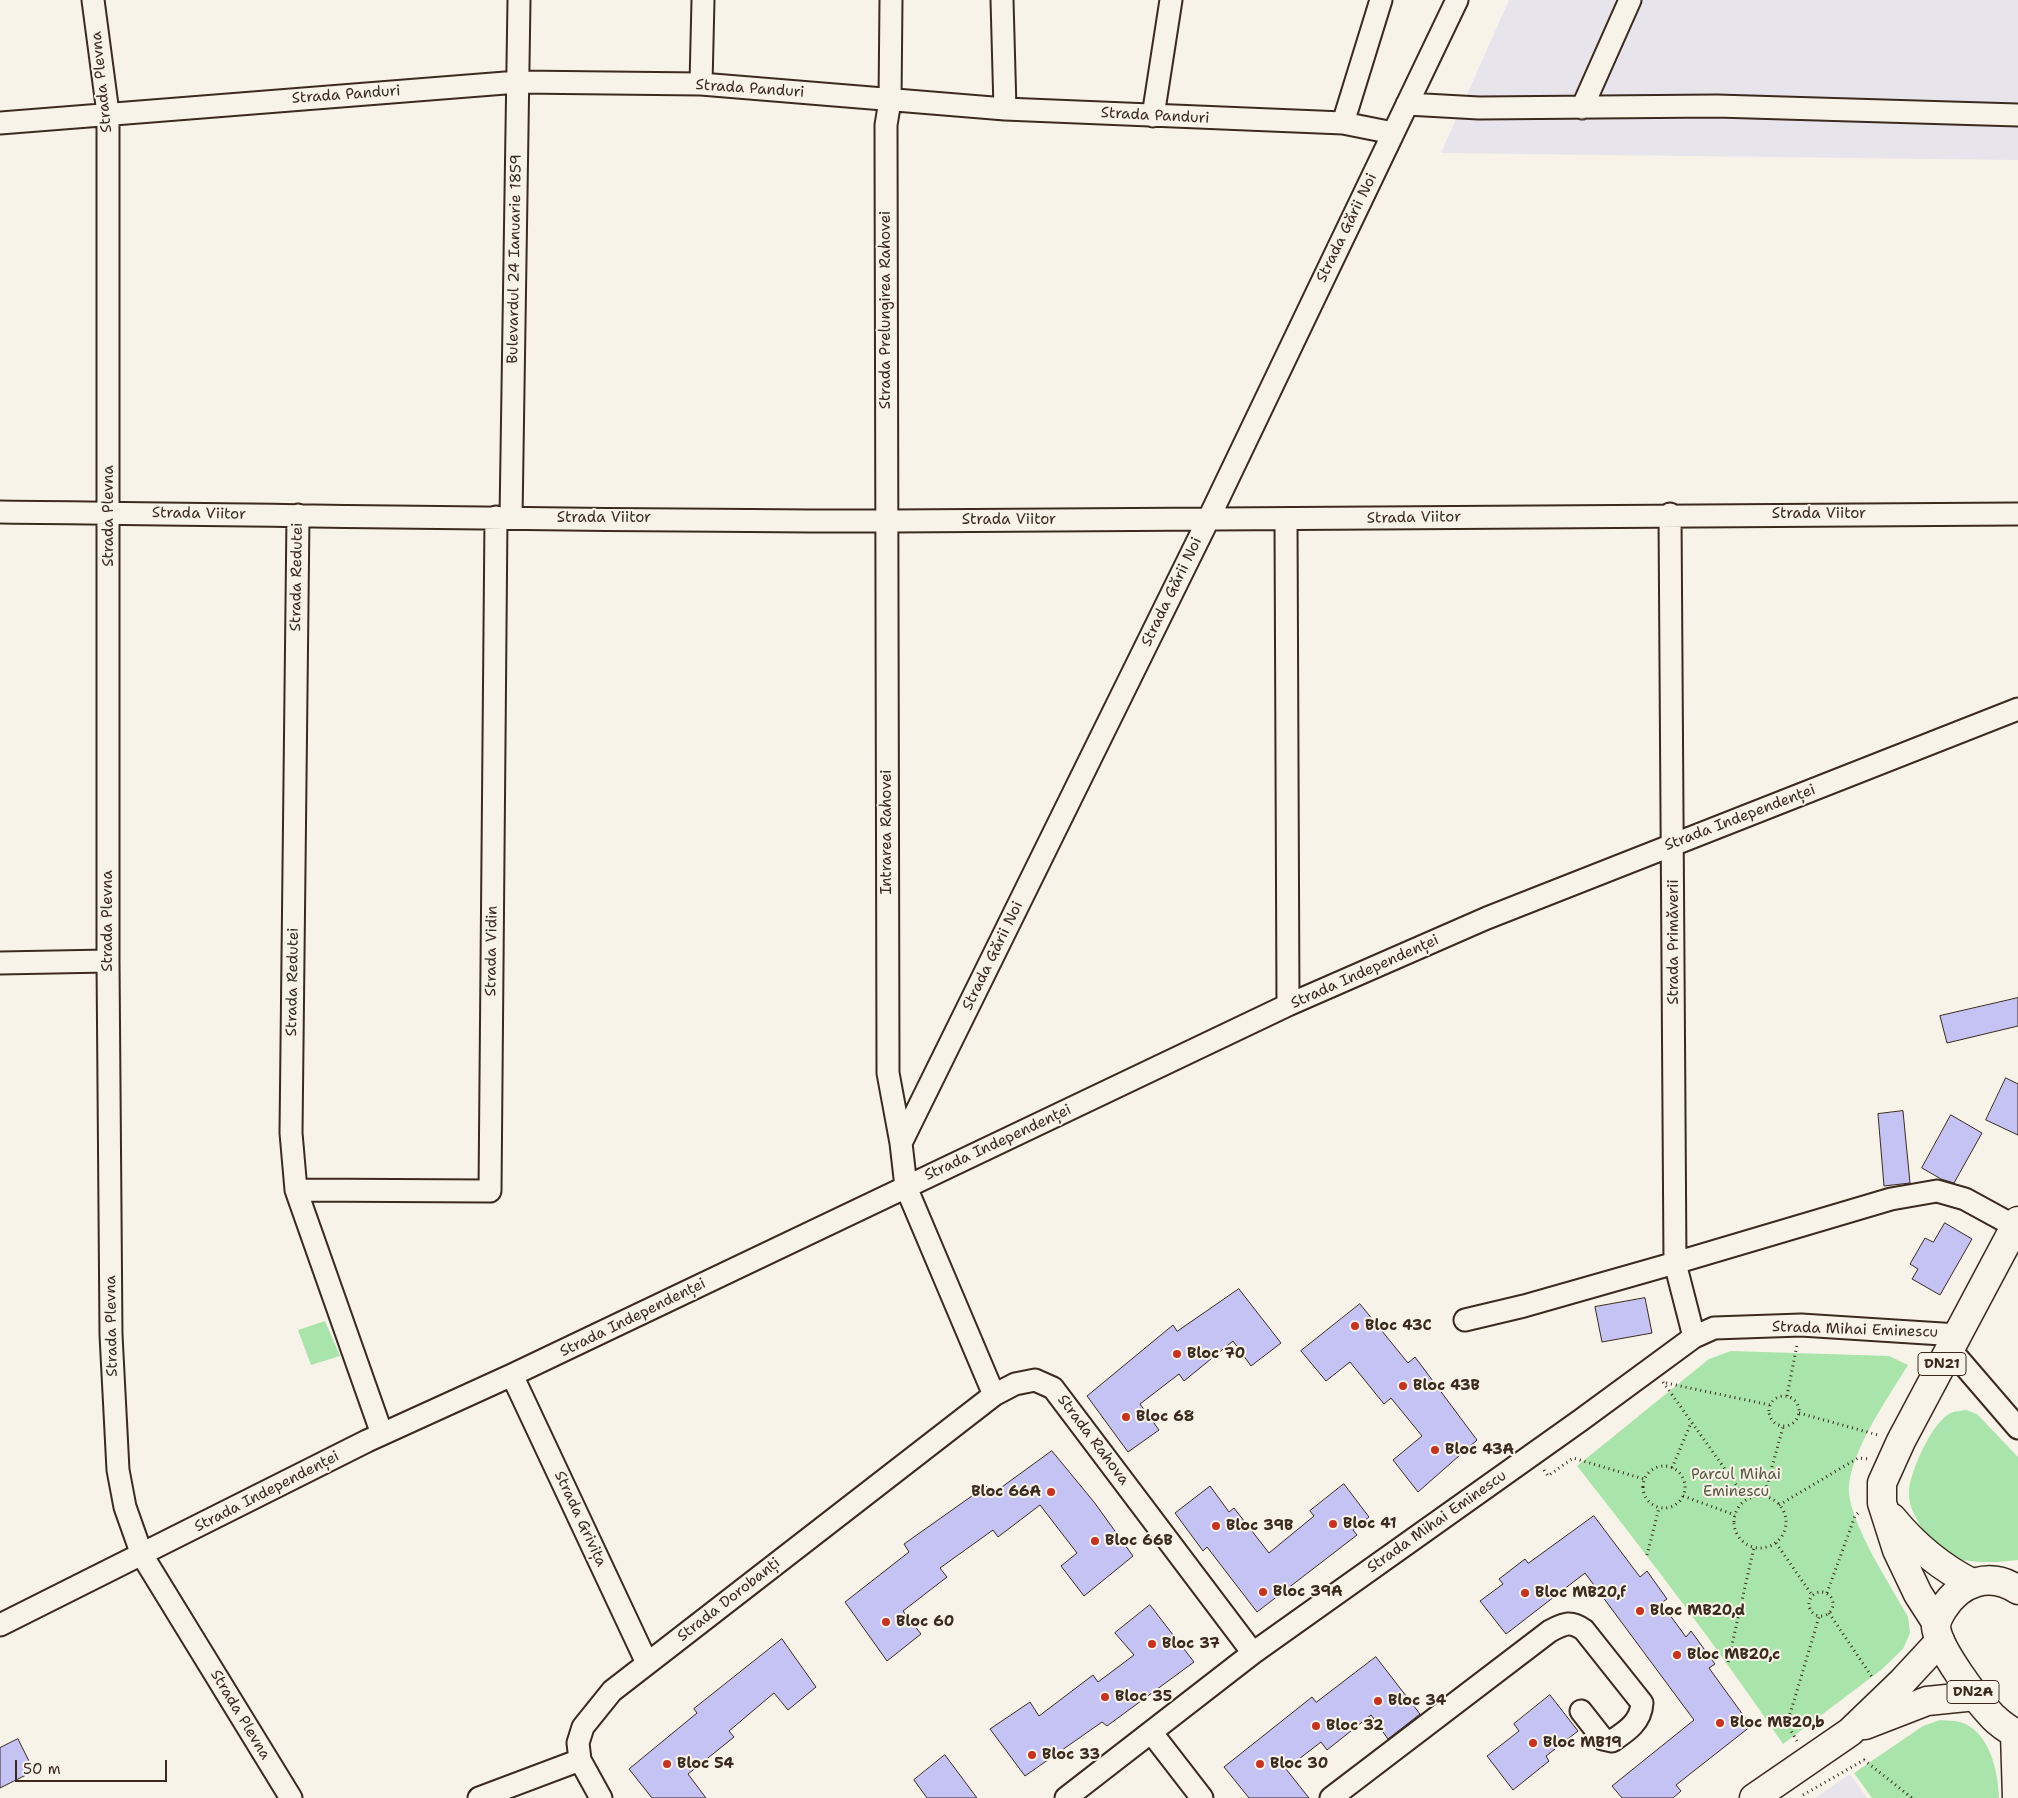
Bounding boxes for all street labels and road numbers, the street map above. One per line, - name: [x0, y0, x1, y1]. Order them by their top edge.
- street label: Strada Plevna: [88, 31, 116, 133]
- street label: Strada Panduri: [695, 76, 805, 102]
- street label: Strada Panduri: [291, 82, 401, 108]
- street label: Strada Panduri: [1100, 104, 1210, 128]
- street label: Bulevardul 24 Ianuarie 1859: [504, 154, 526, 364]
- street label: Strada Gării Noi: [1313, 171, 1381, 285]
- street label: Strada Prelungirea Rahovei: [877, 211, 895, 409]
- street label: Strada Plevna: [100, 465, 118, 567]
- street label: Strada Viitor: [152, 504, 246, 524]
- street label: Strada Viitor: [1772, 505, 1866, 523]
- street label: Strada Viitor: [1367, 508, 1461, 528]
- street label: Strada Viitor: [557, 509, 651, 527]
- street label: Strada Viitor: [962, 511, 1056, 529]
- street label: Strada Redutei: [287, 523, 307, 631]
- street label: Strada Gării Noi: [1138, 535, 1206, 649]
- street label: Intrarea Rahovei: [878, 769, 896, 895]
- street label: Strada Independenței: [1662, 781, 1818, 855]
- street label: Strada Plevna: [99, 870, 117, 972]
- street label: Strada Primăverii: [1665, 879, 1683, 1005]
- street label: Strada Gării Noi: [959, 899, 1027, 1013]
- street label: Strada Vidin: [482, 905, 502, 997]
- street label: Strada Redutei: [283, 928, 303, 1036]
- street label: Strada Independenței: [1288, 931, 1442, 1013]
- street label: Strada Independenței: [922, 1101, 1074, 1185]
- street label: Strada Plevna: [102, 1275, 122, 1377]
- street label: Strada Independenței: [557, 1275, 709, 1361]
- street label: Strada Mihai Eminescu: [1772, 1318, 1938, 1342]
- road number: DN21: [1918, 1352, 1966, 1376]
- street label: Strada Rahova: [1053, 1391, 1133, 1489]
- street label: Strada Independenței: [192, 1448, 342, 1536]
- street label: Strada Mihai Eminescu: [1364, 1467, 1510, 1577]
- street label: Strada Grivița: [550, 1468, 610, 1570]
- street label: Strada Dorobanți: [674, 1554, 784, 1646]
- street label: Strada Plevna: [206, 1667, 274, 1763]
- road number: DN2A: [1947, 1680, 1999, 1704]

